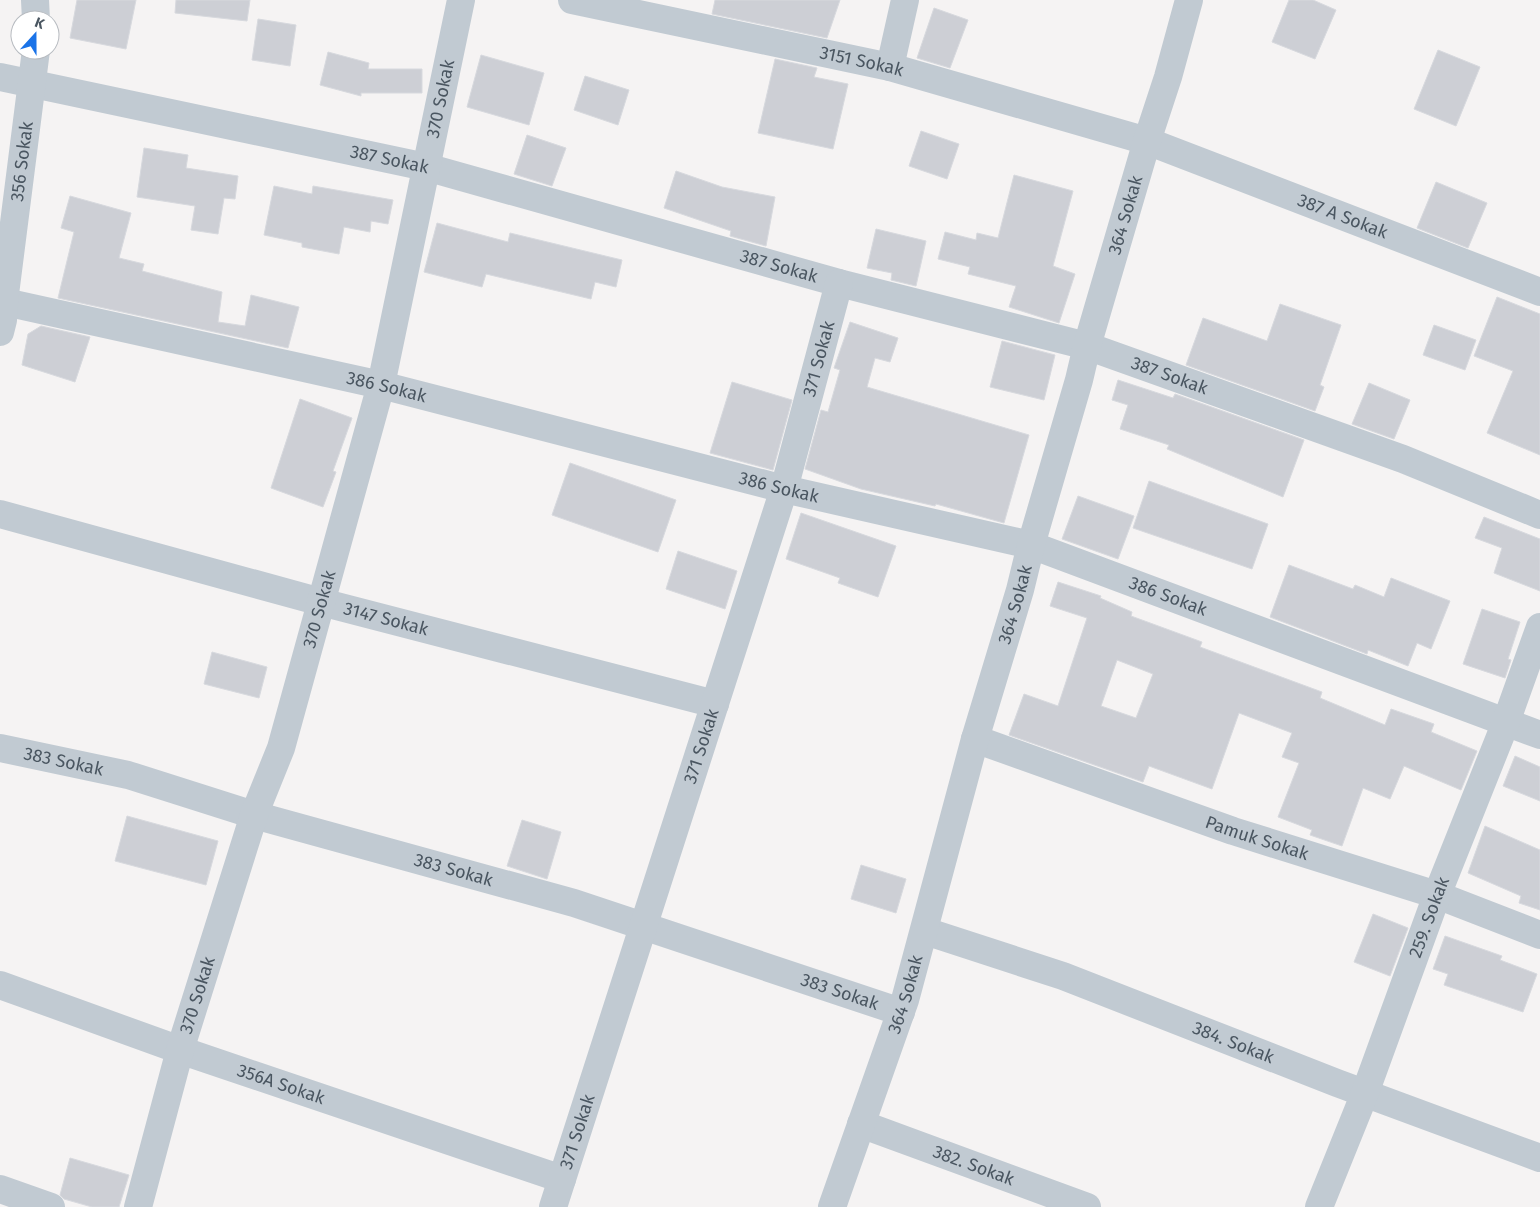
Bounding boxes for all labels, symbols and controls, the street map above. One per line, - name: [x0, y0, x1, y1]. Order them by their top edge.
- north arrow: [10, 10, 60, 60]
- text: K: [32, 14, 48, 33]
- street label: 3151 Sokak: [818, 41, 907, 82]
- street label: 370 Sokak: [422, 57, 460, 140]
- street label: 356 Sokak: [6, 119, 38, 203]
- street label: 387 Sokak: [348, 140, 431, 178]
- street label: 364 Sokak: [1103, 172, 1148, 257]
- street label: 387 A Sokak: [1294, 189, 1392, 244]
- street label: 387 Sokak: [738, 245, 821, 288]
- street label: 371 Sokak: [798, 318, 840, 399]
- street label: 387 Sokak: [1128, 352, 1212, 400]
- street label: 386 Sokak: [345, 367, 430, 408]
- street label: 386 Sokak: [737, 467, 822, 508]
- street label: 364 Sokak: [993, 562, 1037, 647]
- street label: 370 Sokak: [298, 567, 341, 651]
- street label: 386 Sokak: [1126, 572, 1211, 621]
- street label: 3147 Sokak: [341, 597, 431, 641]
- street label: 371 Sokak: [679, 705, 724, 786]
- street label: 383 Sokak: [22, 742, 106, 781]
- street label: Pamuk Sokak: [1202, 811, 1312, 865]
- street label: 383 Sokak: [412, 849, 496, 891]
- street label: 259. Sokak: [1404, 873, 1454, 961]
- street label: 364 Sokak: [883, 952, 928, 1037]
- street label: 370 Sokak: [175, 953, 220, 1037]
- street label: 383 Sokak: [798, 968, 882, 1015]
- street label: 384. Sokak: [1189, 1017, 1278, 1069]
- street label: 356A Sokak: [234, 1059, 328, 1109]
- street label: 371 Sokak: [555, 1091, 600, 1172]
- street label: 382. Sokak: [930, 1140, 1018, 1191]

